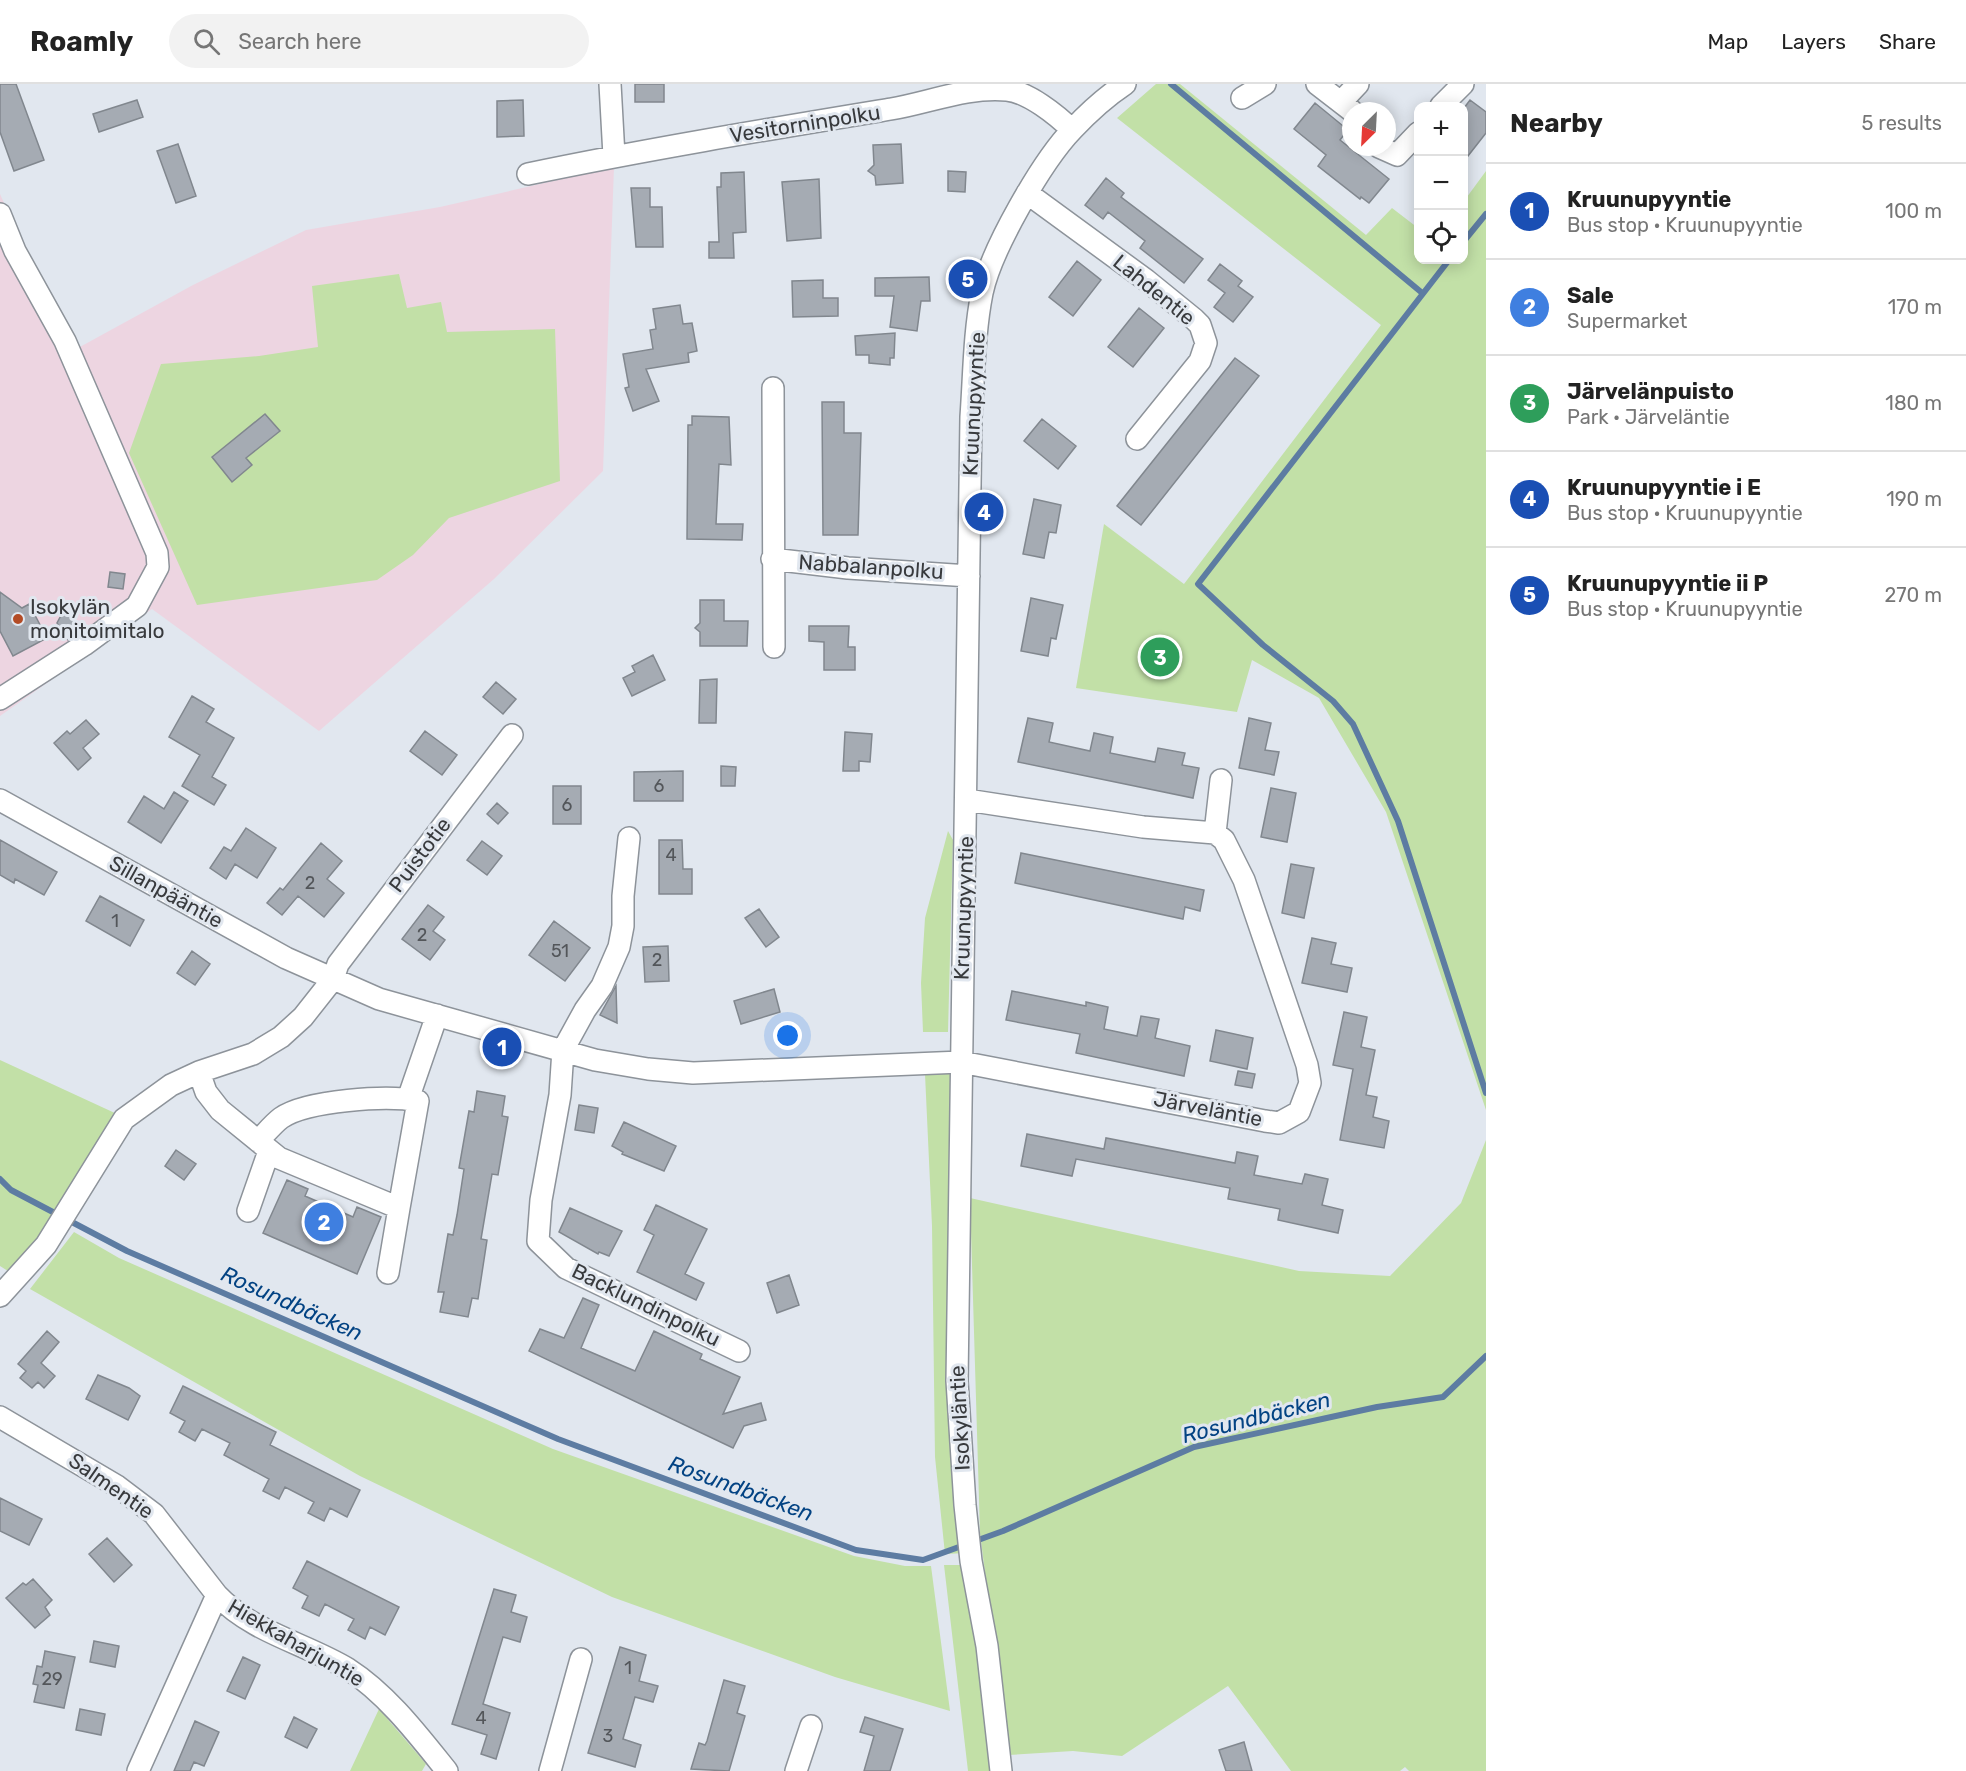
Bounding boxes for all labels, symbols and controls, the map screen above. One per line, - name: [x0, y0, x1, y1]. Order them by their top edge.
- search box: [169, 14, 589, 68]
- text: Roamly: [30, 25, 133, 58]
- icon: search: [190, 25, 223, 58]
- text: Search here: [238, 28, 362, 55]
- text: Map: [1707, 29, 1748, 54]
- text: Layers: [1781, 29, 1846, 54]
- text: Share: [1879, 29, 1936, 54]
- street label: Vesitorninpolku: [728, 99, 882, 148]
- north arrow: [1342, 102, 1396, 156]
- map controls: [1414, 102, 1468, 264]
- button: +: [1414, 102, 1468, 156]
- text: Nearby: [1510, 108, 1603, 139]
- text: 5 results: [1861, 111, 1942, 135]
- button: −: [1414, 156, 1468, 210]
- text: Kruunupyyntie: [1567, 186, 1731, 213]
- text: 1: [1525, 199, 1534, 223]
- text: 100 m: [1885, 199, 1942, 223]
- button: locate: [1414, 210, 1468, 264]
- text: Bus stop · Kruunupyyntie: [1567, 213, 1803, 237]
- street label: Lahdentie: [1108, 249, 1200, 330]
- pin: 5: [948, 256, 988, 302]
- text: Sale: [1567, 282, 1614, 309]
- text: 2: [1523, 295, 1536, 319]
- text: 170 m: [1888, 295, 1942, 319]
- text: Supermarket: [1567, 309, 1687, 333]
- street label: Kruunupyyntie: [957, 331, 990, 477]
- text: Järvelänpuisto: [1567, 378, 1734, 405]
- text: 3: [1523, 391, 1536, 415]
- text: 180 m: [1885, 391, 1942, 415]
- text: Park · Järveläntie: [1567, 405, 1730, 429]
- text: Kruunupyyntie i E: [1567, 474, 1761, 501]
- text: 4: [1523, 487, 1536, 511]
- text: 190 m: [1886, 487, 1942, 511]
- pin: 4: [964, 490, 1004, 534]
- text: Bus stop · Kruunupyyntie: [1567, 501, 1803, 525]
- street label: Nabbalanpolku: [798, 549, 944, 584]
- text: Kruunupyyntie ii P: [1567, 570, 1768, 597]
- text: 5: [1523, 583, 1536, 607]
- text: 270 m: [1885, 583, 1942, 607]
- place label: Isokylän monitoimitalo: [30, 594, 165, 643]
- text: Bus stop · Kruunupyyntie: [1567, 597, 1803, 621]
- marker: Isokylän monitoimitalo: [11, 612, 25, 626]
- pin: 3: [1140, 634, 1180, 680]
- house number: 6: [654, 775, 665, 797]
- house number: 6: [562, 794, 573, 816]
- street label: Puistotie: [383, 812, 456, 897]
- street label: Kruunupyyntie: [948, 836, 979, 980]
- house number: 4: [665, 844, 677, 866]
- street label: Sillanpääntie: [105, 850, 227, 933]
- house number: 2: [305, 872, 315, 894]
- house number: 1: [111, 910, 119, 932]
- house number: 2: [417, 924, 427, 946]
- house number: 51: [551, 940, 569, 962]
- house number: 2: [652, 949, 662, 971]
- your location: [773, 1021, 802, 1050]
- pin: 1: [482, 1024, 522, 1070]
- street label: Järveläntie: [1152, 1086, 1265, 1131]
- pin: 2: [304, 1200, 344, 1244]
- street label: Backlundinpolku: [568, 1258, 724, 1351]
- water label: Rosundbäcken: [217, 1260, 367, 1347]
- street label: Isokyläntie: [944, 1365, 975, 1471]
- water label: Rosundbäcken: [1179, 1386, 1333, 1449]
- street label: Salmentie: [64, 1447, 159, 1524]
- water label: Rosundbäcken: [665, 1450, 817, 1527]
- street label: Hiekkaharjuntie: [224, 1594, 369, 1692]
- house number: 1: [624, 1657, 632, 1679]
- house number: 29: [41, 1668, 63, 1690]
- house number: 4: [475, 1707, 487, 1729]
- house number: 3: [603, 1725, 613, 1747]

